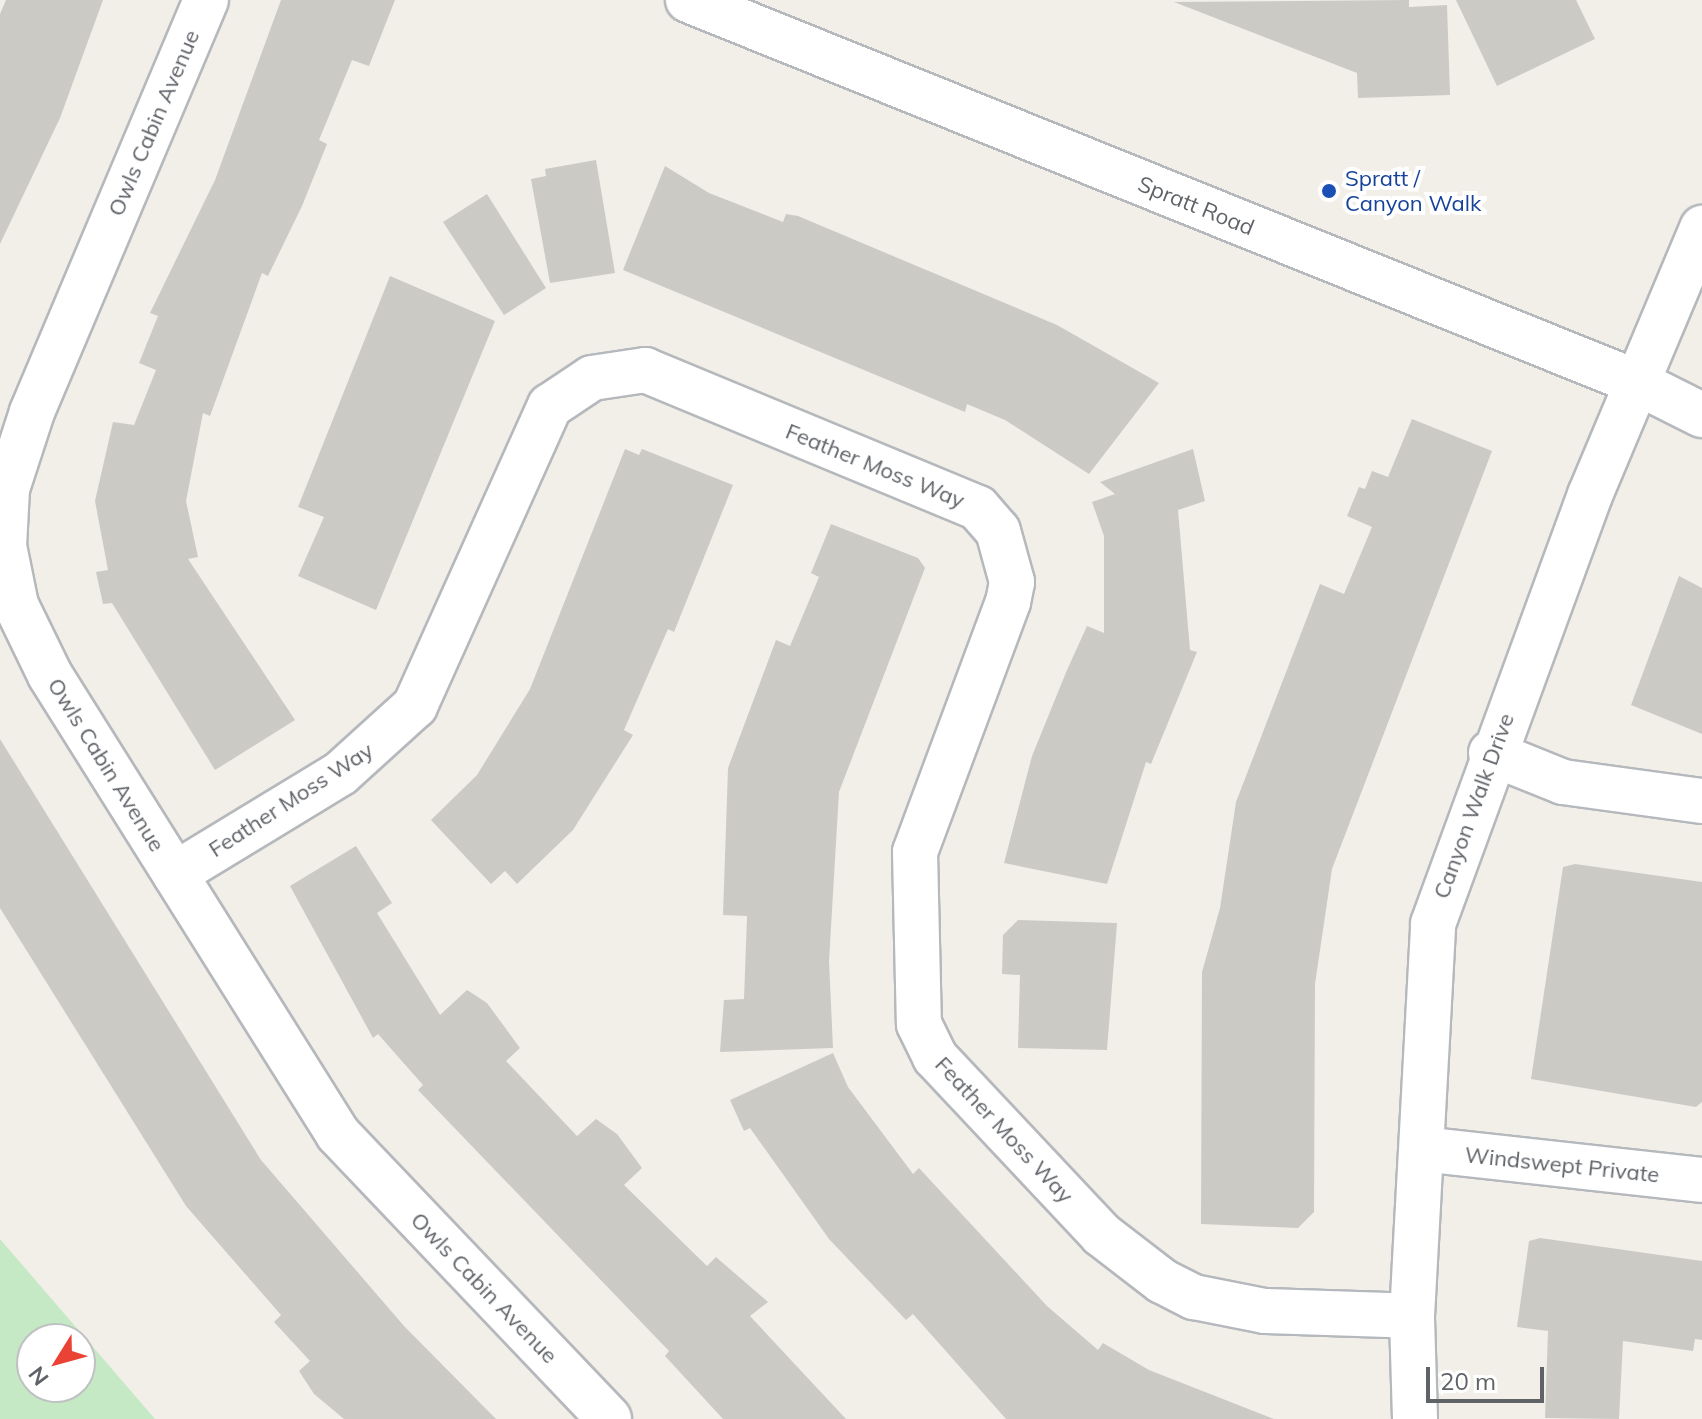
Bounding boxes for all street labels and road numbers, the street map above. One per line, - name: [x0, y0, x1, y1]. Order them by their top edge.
- street label: Owls Cabin Avenue: [103, 26, 205, 220]
- street label: Spratt Road: [1134, 171, 1258, 241]
- street label: Feather Moss Way: [782, 418, 968, 514]
- street label: Owls Cabin Avenue: [42, 673, 170, 857]
- street label: Canyon Walk Drive: [1428, 710, 1520, 902]
- street label: Feather Moss Way: [204, 737, 378, 863]
- street label: Feather Moss Way: [929, 1051, 1079, 1209]
- street label: Windswept Private: [1463, 1142, 1661, 1188]
- street label: Owls Cabin Avenue: [405, 1207, 563, 1369]

